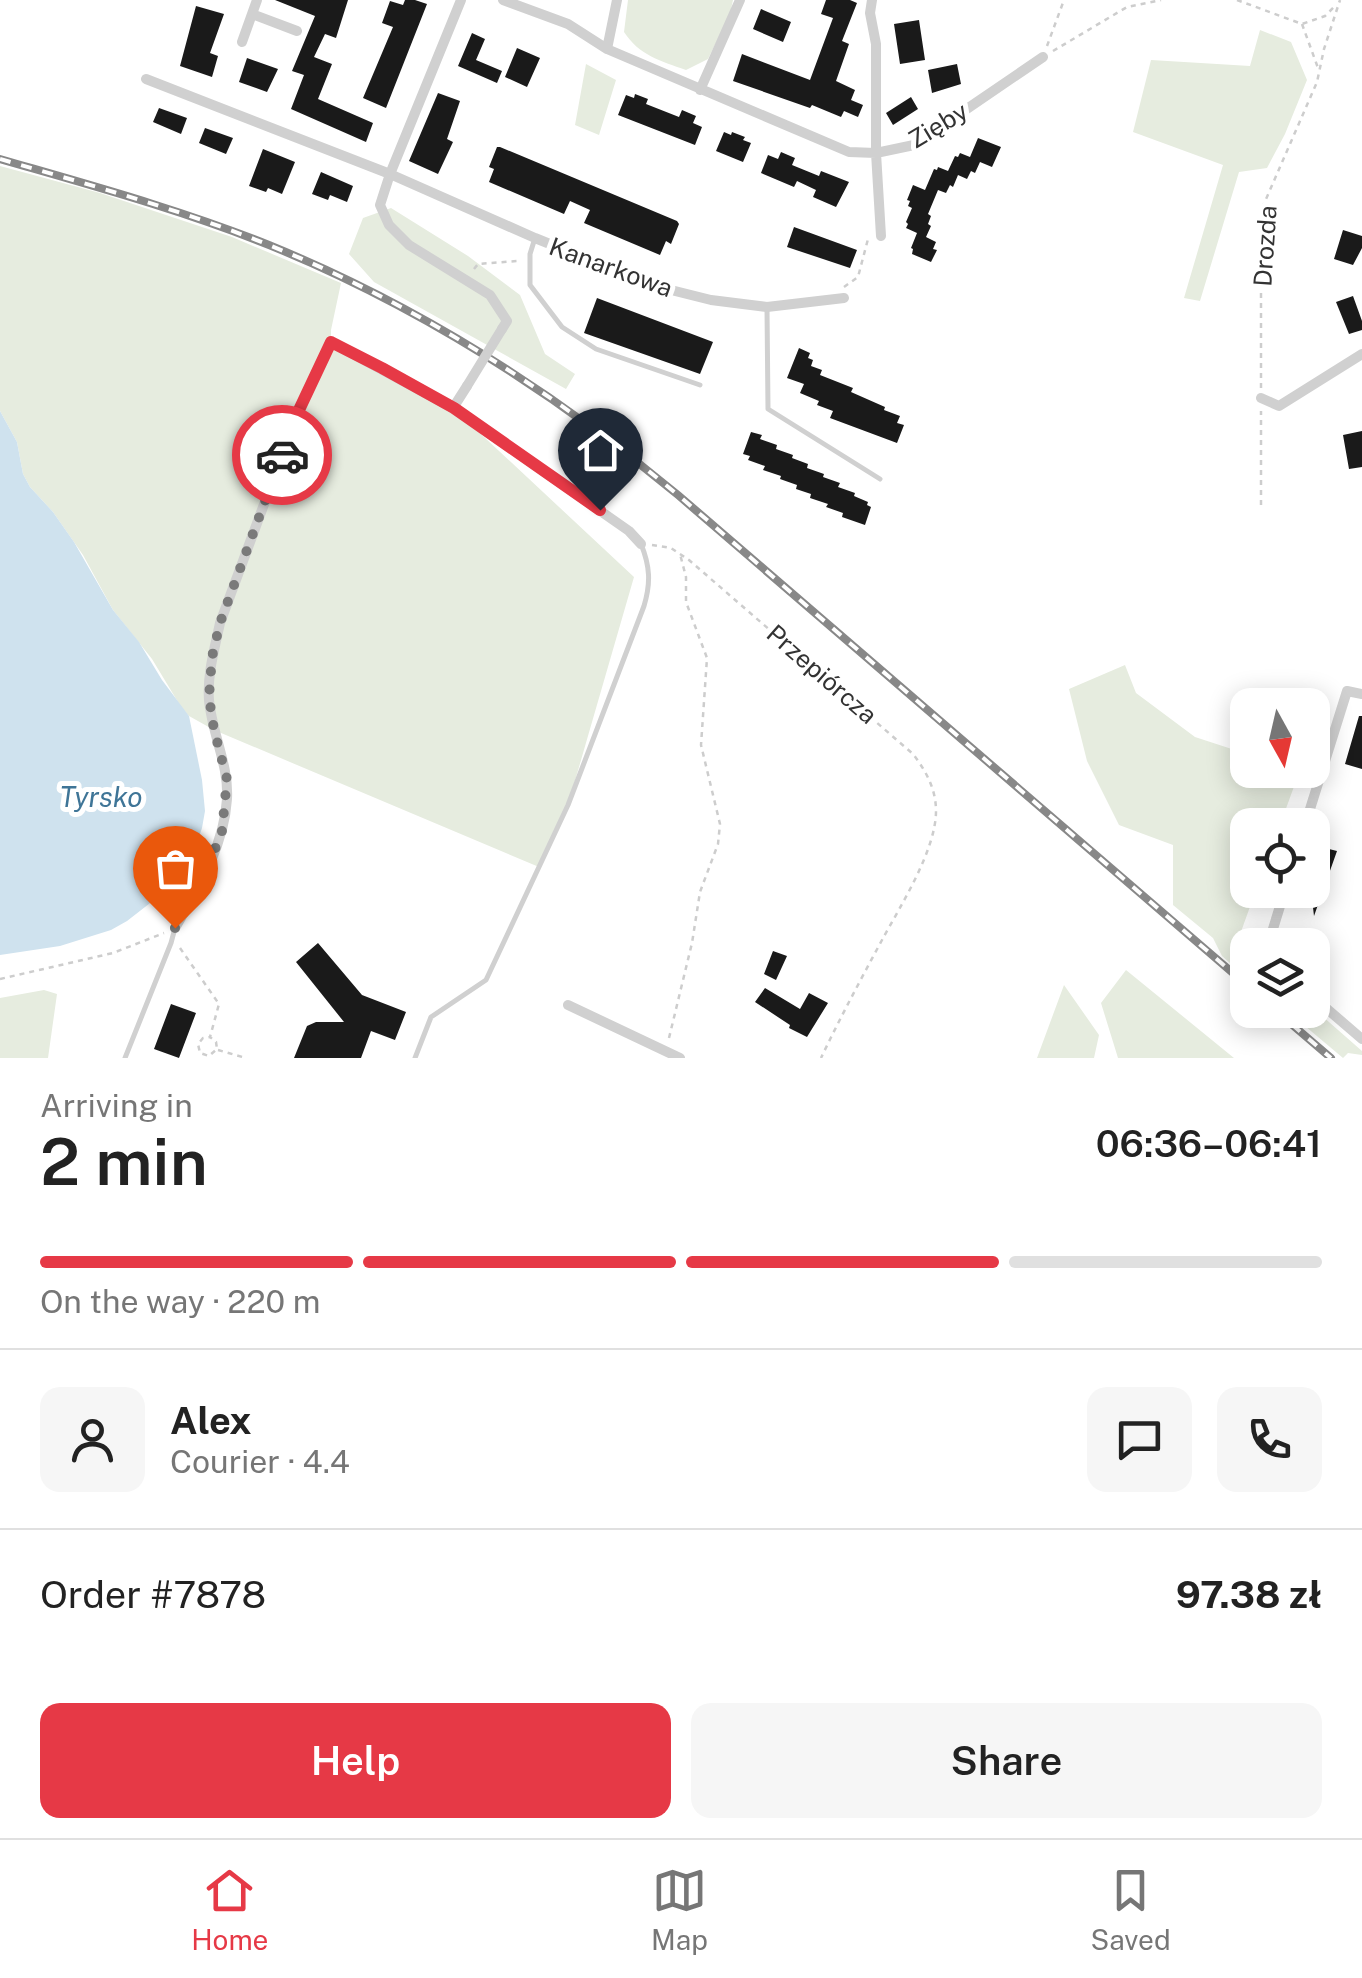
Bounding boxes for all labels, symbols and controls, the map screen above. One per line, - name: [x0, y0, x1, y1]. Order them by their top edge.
- street label: Zięby: [903, 96, 973, 154]
- street label: Drozda: [1247, 204, 1283, 288]
- street label: Kanarkowa: [545, 231, 677, 303]
- courier: [232, 405, 332, 505]
- pin: [558, 408, 643, 511]
- icon: home: [573, 423, 628, 478]
- icon: car: [255, 428, 310, 483]
- street label: Przepiórcza: [761, 618, 883, 730]
- north arrow: [1230, 688, 1330, 788]
- map controls: [1230, 688, 1330, 1028]
- water label: Tyrsko: [60, 780, 142, 813]
- button: locate: [1230, 808, 1330, 908]
- pin: [133, 826, 218, 929]
- icon: bag: [148, 841, 203, 896]
- button: layers: [1230, 928, 1330, 1028]
- text: Arriving in: [40, 1087, 193, 1124]
- text: 06:36–06:41: [1096, 1121, 1322, 1166]
- text: 2 min: [40, 1123, 208, 1200]
- text: On the way · 220 m: [40, 1283, 321, 1320]
- button: person: [40, 1387, 145, 1492]
- button: chat: [1087, 1387, 1192, 1492]
- button: phone: [1217, 1387, 1322, 1492]
- text: Alex: [170, 1398, 252, 1443]
- text: Courier · 4.4: [170, 1443, 350, 1480]
- text: Order #7878: [40, 1572, 266, 1617]
- text: 97.38 zł: [1176, 1572, 1322, 1617]
- button: Help: [40, 1703, 671, 1818]
- button: Share: [691, 1703, 1322, 1818]
- tab: Home: [191, 1863, 268, 1956]
- tab: Map: [651, 1863, 708, 1956]
- tab: Saved: [1091, 1863, 1171, 1956]

